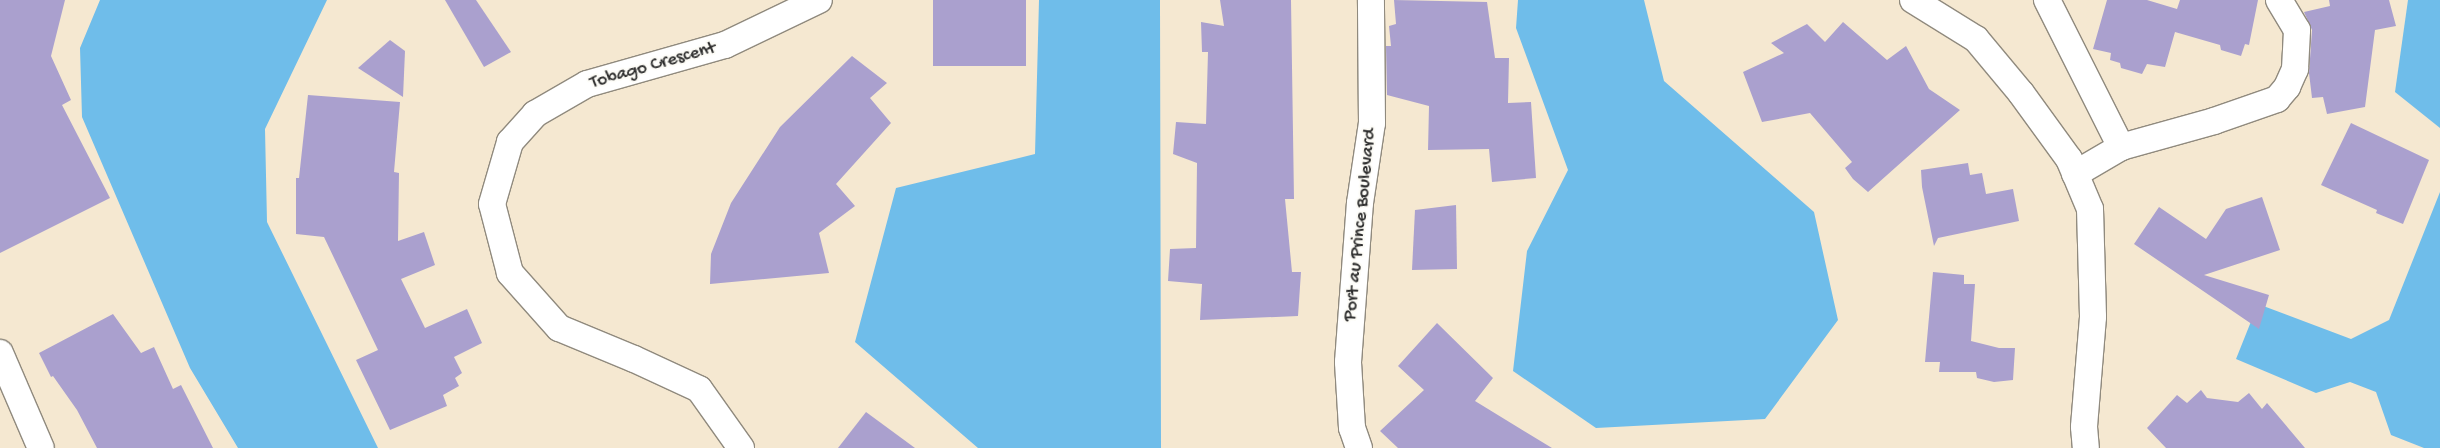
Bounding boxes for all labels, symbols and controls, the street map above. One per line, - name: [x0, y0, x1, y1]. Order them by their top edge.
- street label: Tobago Crescent: [587, 37, 719, 95]
- street label: Port au Prince Boulevard: [1340, 128, 1382, 322]

